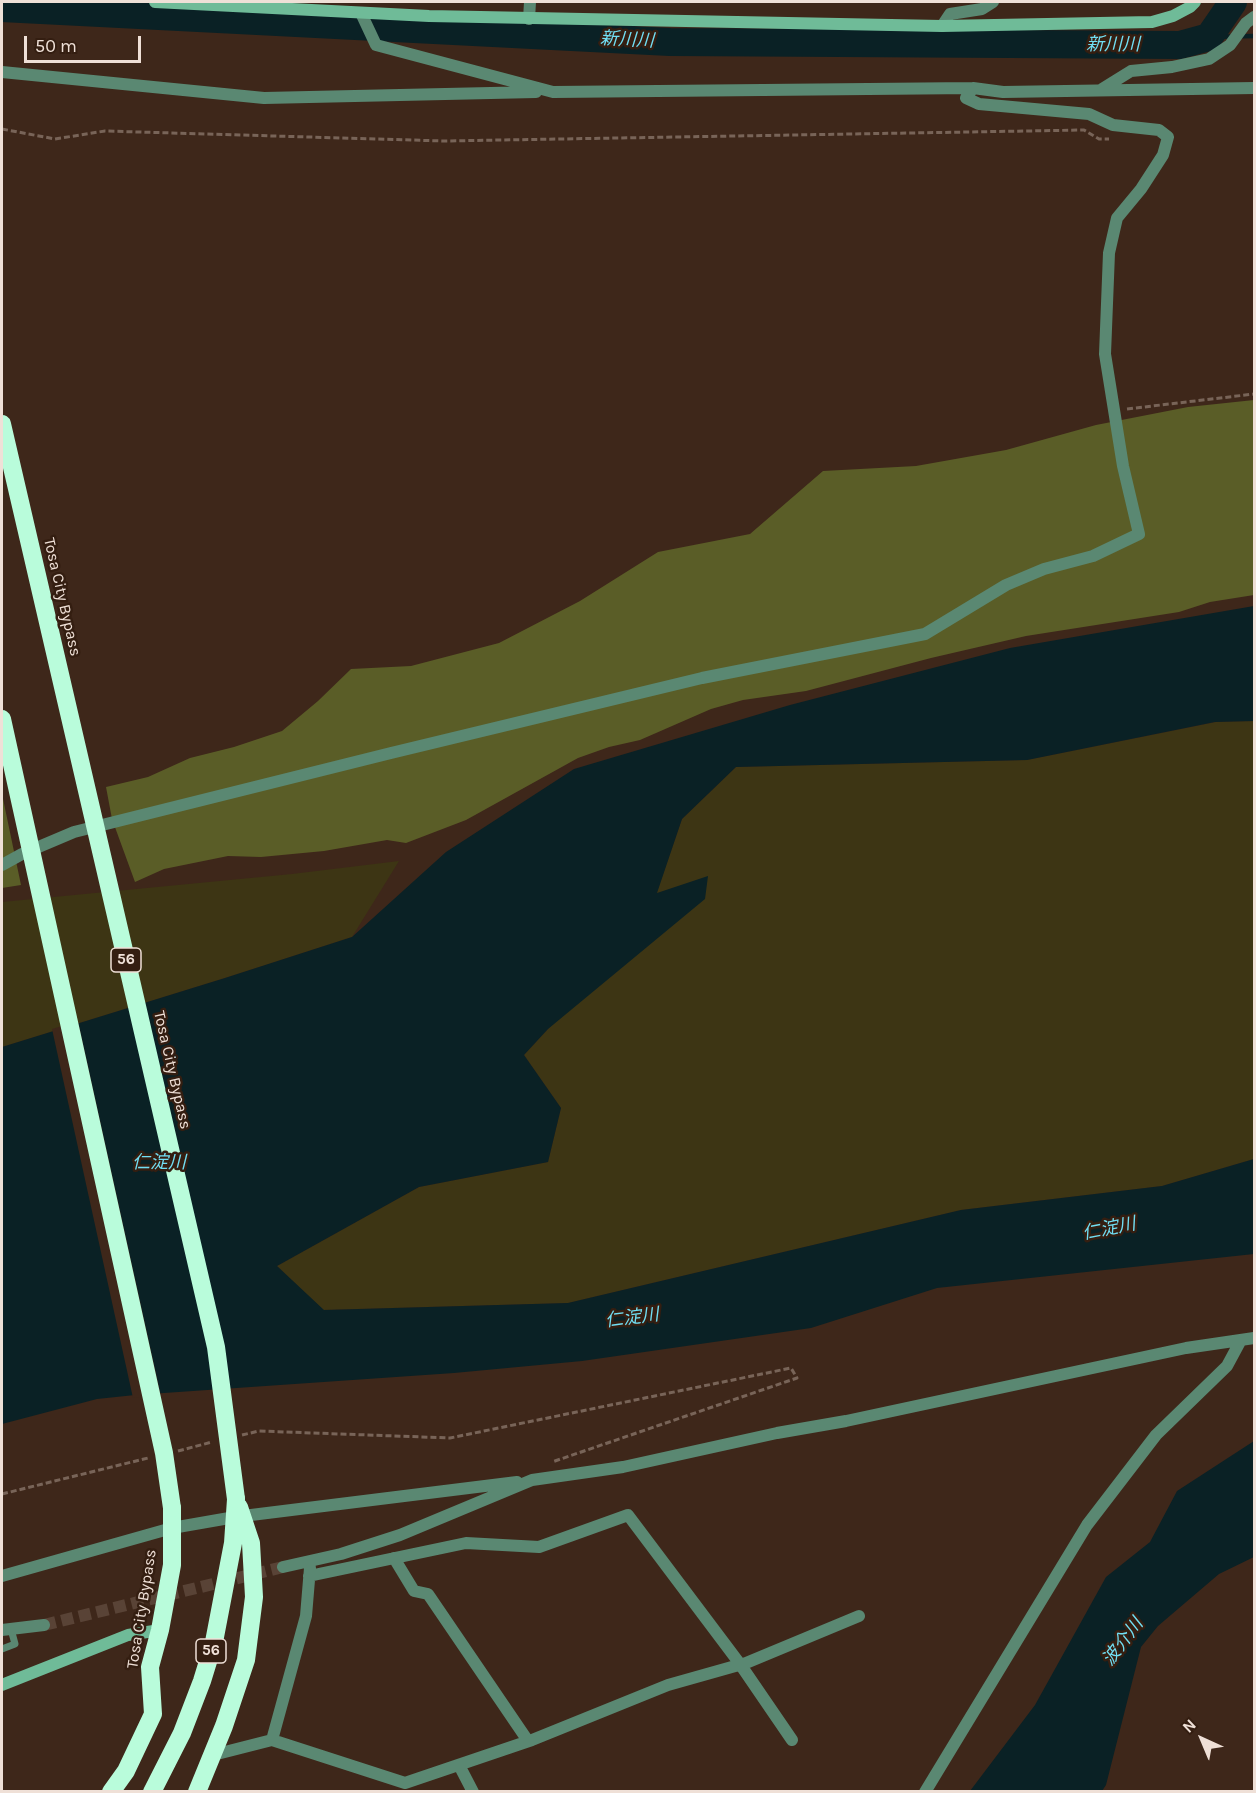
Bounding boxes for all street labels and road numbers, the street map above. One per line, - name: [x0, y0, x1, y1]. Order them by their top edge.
- street label: Tosa City Bypass: [39, 536, 85, 658]
- road number: 56: [111, 948, 141, 972]
- street label: Tosa City Bypass: [149, 1009, 195, 1131]
- street label: Tosa City Bypass: [123, 1548, 161, 1670]
- road number: 56: [196, 1639, 226, 1663]

